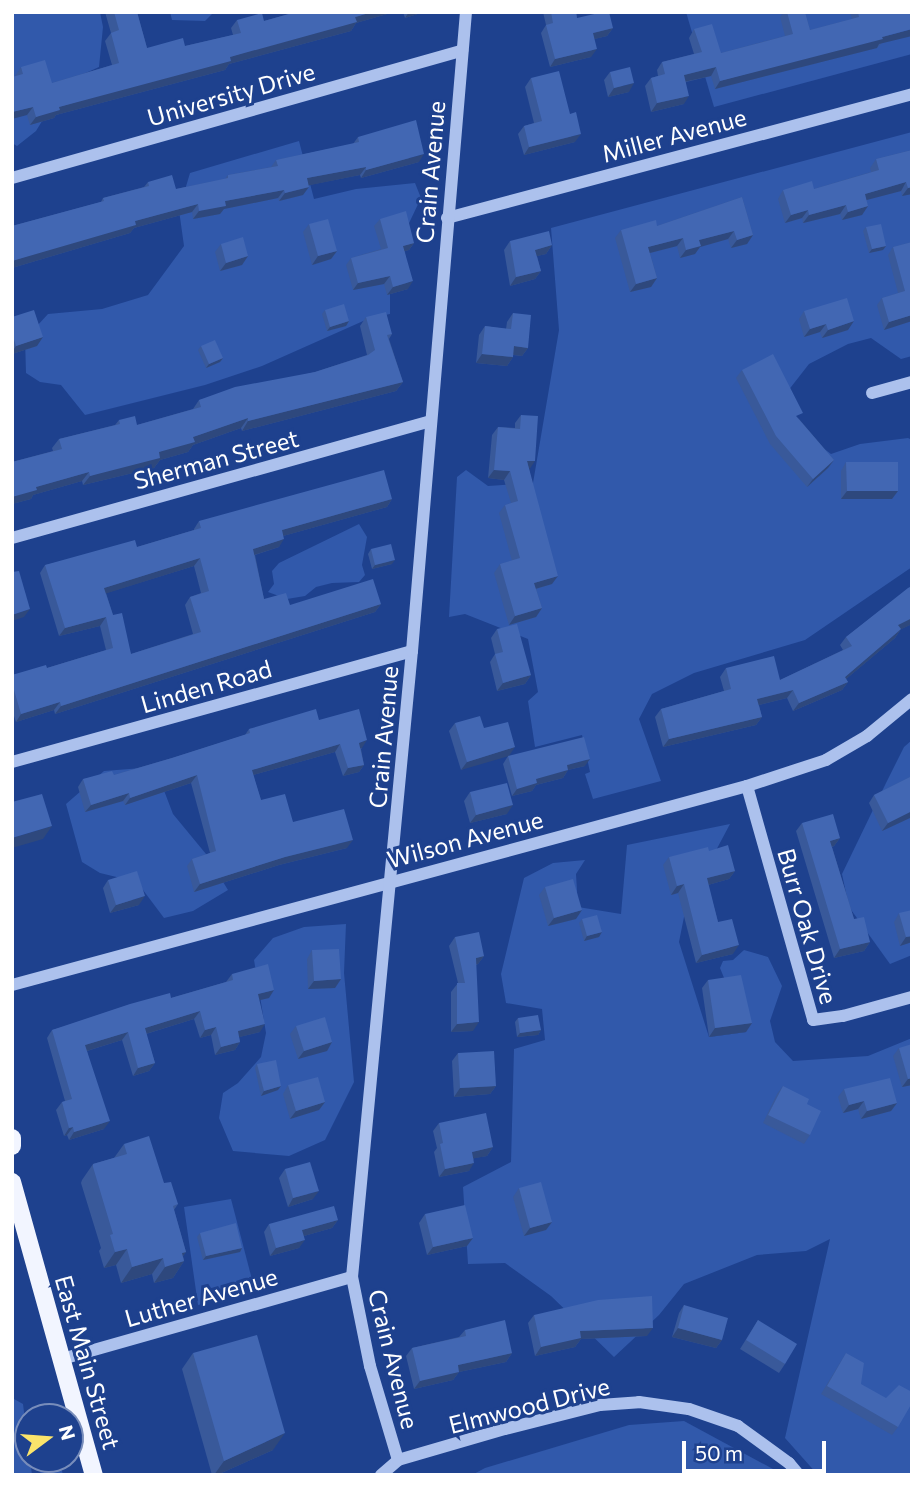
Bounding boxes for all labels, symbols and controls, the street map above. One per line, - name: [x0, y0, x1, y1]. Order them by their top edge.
- street label: University Drive: [144, 56, 318, 132]
- street label: Crain Avenue: [409, 100, 451, 244]
- street label: Miller Avenue: [599, 102, 749, 168]
- street label: Sherman Street: [130, 423, 302, 495]
- street label: Linden Road: [137, 654, 275, 718]
- street label: Crain Avenue: [362, 665, 404, 809]
- street label: Wilson Avenue: [384, 804, 546, 874]
- street label: Burr Oak Drive: [772, 845, 844, 1007]
- street label: Luther Avenue: [121, 1261, 281, 1333]
- street label: East Main Street: [49, 1272, 127, 1452]
- street label: Crain Avenue: [363, 1286, 425, 1432]
- street label: Elmwood Drive: [446, 1371, 612, 1439]
- north arrow: [14, 1403, 84, 1473]
- text: N: [55, 1423, 81, 1443]
- scale bar: [686, 1428, 830, 1472]
- text: 50 m: [695, 1440, 743, 1465]

